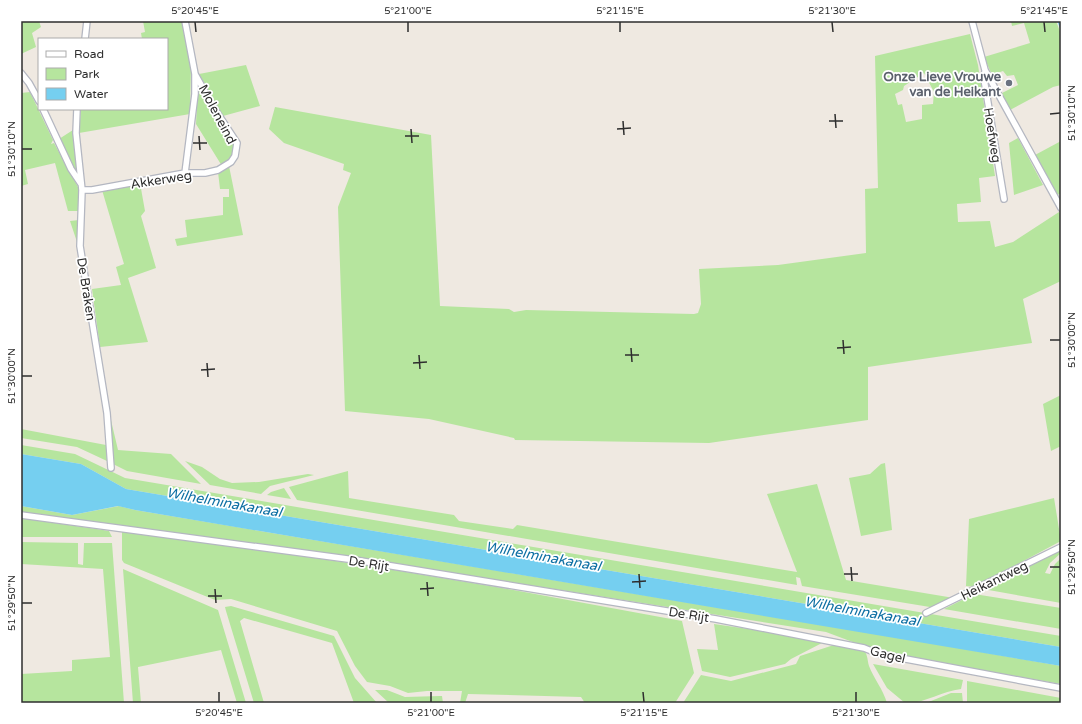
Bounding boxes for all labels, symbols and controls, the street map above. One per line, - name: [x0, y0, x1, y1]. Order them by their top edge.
- text: 5°20'45"E: [171, 5, 219, 17]
- text: 5°21'00"E: [384, 5, 432, 17]
- text: 5°21'15"E: [596, 5, 644, 17]
- text: 5°21'30"E: [808, 5, 856, 17]
- text: 5°21'45"E: [1020, 5, 1068, 17]
- legend: [38, 38, 168, 110]
- text: Road: [74, 47, 104, 61]
- text: Park: [74, 67, 100, 81]
- place label: Onze Lieve Vrouwe van de Heikant: [883, 69, 1002, 100]
- marker: Onze Lieve Vrouwe van de Heikant: [1004, 78, 1014, 88]
- street label: Moleneind: [195, 82, 240, 147]
- text: 51°30'10"N: [1066, 85, 1078, 141]
- text: Water: [74, 87, 109, 101]
- street label: Hoefweg: [980, 106, 1004, 164]
- text: 51°30'10"N: [6, 121, 18, 177]
- street label: Akkerweg: [129, 167, 193, 193]
- street label: De Braken: [73, 256, 99, 322]
- text: 51°30'00"N: [1066, 312, 1078, 368]
- text: 51°30'00"N: [6, 348, 18, 404]
- water label: Wilhelminakanaal: [165, 484, 284, 521]
- water label: Wilhelminakanaal: [484, 538, 603, 575]
- text: 51°29'50"N: [1066, 539, 1078, 595]
- street label: De Rijt: [347, 553, 390, 575]
- street label: Heikantweg: [958, 558, 1031, 604]
- text: 51°29'50"N: [6, 575, 18, 631]
- water label: Wilhelminakanaal: [803, 593, 922, 630]
- street label: De Rijt: [667, 604, 710, 626]
- street label: Gagel: [868, 643, 907, 667]
- text: 5°20'45"E: [195, 707, 243, 719]
- text: 5°21'00"E: [407, 707, 455, 719]
- text: 5°21'15"E: [620, 707, 668, 719]
- text: 5°21'30"E: [832, 707, 880, 719]

